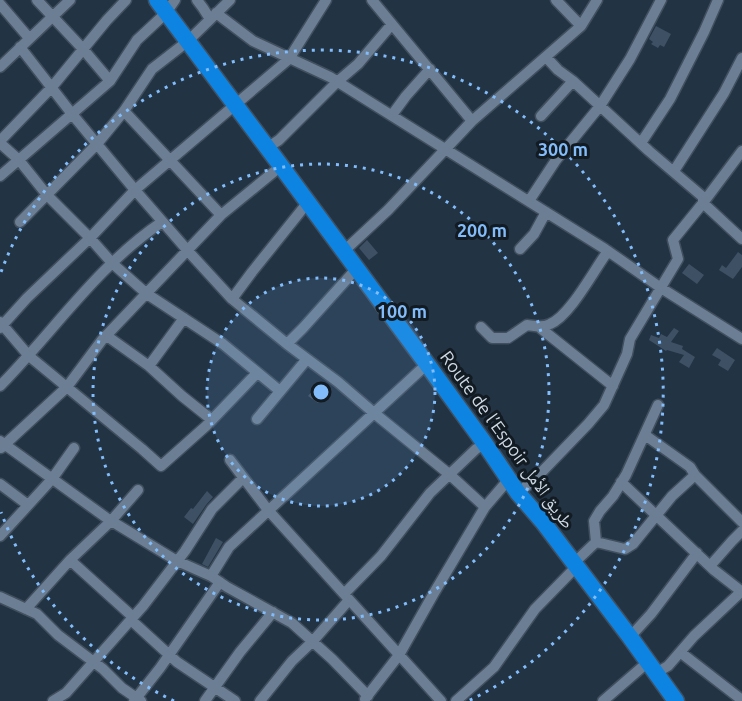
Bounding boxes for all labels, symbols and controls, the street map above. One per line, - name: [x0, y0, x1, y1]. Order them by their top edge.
- text: 300 m: [538, 139, 588, 159]
- text: 200 m: [457, 220, 507, 240]
- text: 100 m: [377, 301, 427, 321]
- street label: Route de l’Espoir طريق الأمل: [435, 347, 579, 533]
- centre of rings: [311, 382, 331, 402]

